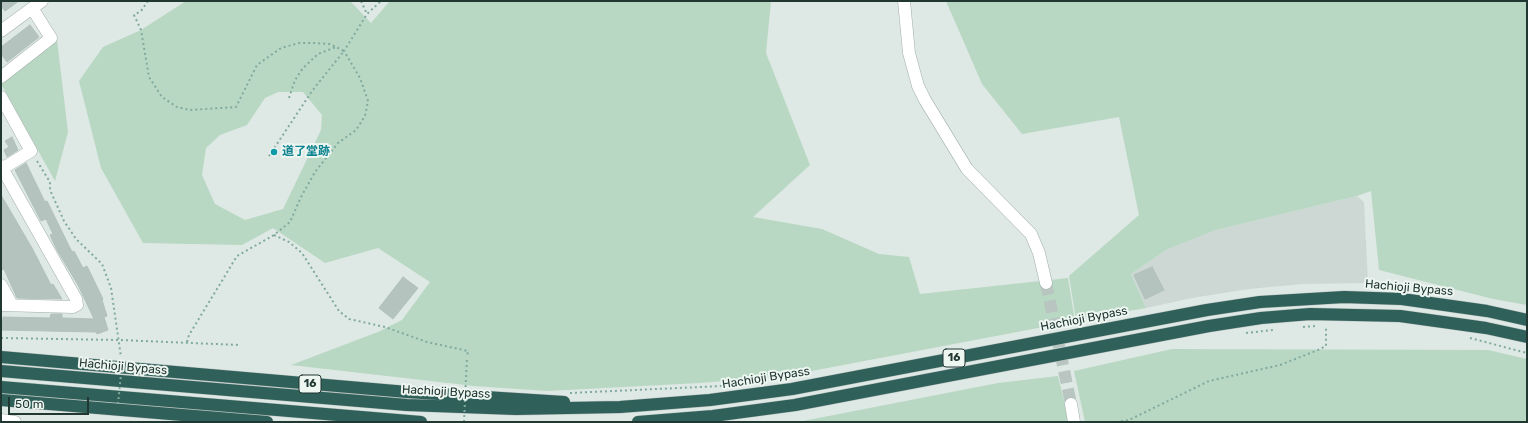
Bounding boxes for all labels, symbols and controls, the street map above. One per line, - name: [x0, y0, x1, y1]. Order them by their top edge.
- place label: 道了堂跡: [282, 145, 330, 159]
- marker: 道了堂跡: [269, 147, 279, 157]
- street label: Hachioji Bypass: [1364, 277, 1454, 299]
- street label: Hachioji Bypass: [1039, 303, 1129, 335]
- road number: 16: [943, 349, 965, 367]
- street label: Hachioji Bypass: [78, 356, 168, 378]
- street label: Hachioji Bypass: [721, 364, 811, 392]
- road number: 16: [299, 375, 321, 393]
- street label: Hachioji Bypass: [401, 382, 491, 402]
- scale bar: [10, 389, 91, 415]
- text: 50 m: [15, 397, 43, 411]

